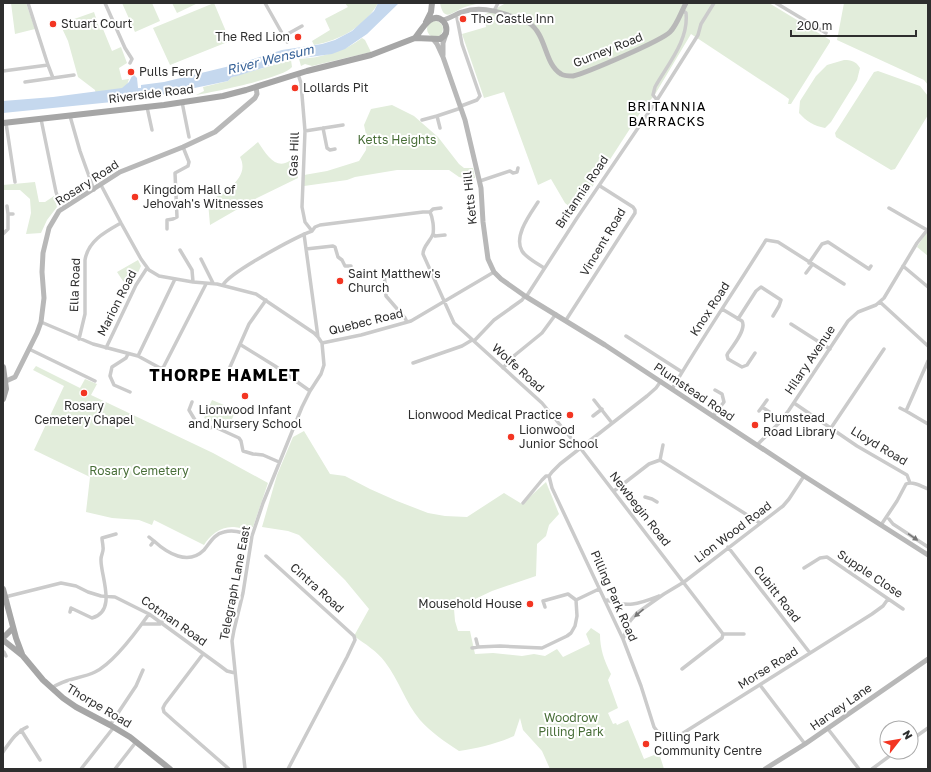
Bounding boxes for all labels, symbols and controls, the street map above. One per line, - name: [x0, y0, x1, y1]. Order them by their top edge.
- place label: The Castle Inn: [471, 11, 554, 26]
- scale bar: [791, 12, 916, 38]
- marker: The Castle Inn: [458, 14, 468, 24]
- place label: Stuart Court: [61, 16, 133, 31]
- text: 200 m: [797, 18, 832, 33]
- marker: Stuart Court: [48, 19, 58, 29]
- place label: The Red Lion: [215, 29, 290, 44]
- street label: Gurney Road: [571, 29, 645, 70]
- marker: The Red Lion: [293, 32, 303, 42]
- water label: River Wensum: [225, 40, 316, 78]
- place label: Pulls Ferry: [139, 64, 202, 79]
- marker: Pulls Ferry: [126, 67, 136, 77]
- place label: Lollards Pit: [303, 80, 369, 95]
- street label: Riverside Road: [107, 81, 194, 106]
- marker: Lollards Pit: [290, 83, 300, 93]
- district label: BRITANNIA BARRACKS: [628, 98, 706, 129]
- street label: Gas Hill: [285, 131, 302, 177]
- park label: Ketts Heights: [358, 132, 436, 147]
- street label: Britannia Road: [552, 152, 611, 231]
- street label: Rosary Road: [52, 157, 121, 209]
- street label: Ketts Hill: [459, 170, 480, 226]
- place label: Kingdom Hall of Jehovah's Witnesses: [143, 182, 263, 211]
- marker: Kingdom Hall of Jehovah's Witnesses: [130, 192, 140, 202]
- street label: Vincent Road: [576, 205, 629, 278]
- street label: Ella Road: [66, 258, 83, 312]
- place label: Saint Matthew's Church: [348, 266, 441, 295]
- street label: Marion Road: [94, 267, 140, 338]
- marker: Saint Matthew's Church: [335, 276, 345, 286]
- street label: Knox Road: [687, 279, 733, 339]
- street label: Quebec Road: [327, 305, 405, 338]
- street label: Hilary Avenue: [781, 322, 838, 397]
- street label: Wolfe Road: [489, 340, 548, 395]
- street label: Plumstead Road: [651, 359, 738, 424]
- district label: THORPE HAMLET: [149, 365, 301, 385]
- marker: Rosary Cemetery Chapel: [79, 388, 89, 398]
- marker: Lionwood Infant and Nursery School: [240, 391, 250, 401]
- place label: Rosary Cemetery Chapel: [34, 398, 134, 427]
- place label: Lionwood Infant and Nursery School: [188, 402, 302, 431]
- place label: Lionwood Medical Practice: [408, 407, 562, 422]
- marker: Lionwood Medical Practice: [565, 410, 575, 420]
- place label: Plumstead Road Library: [763, 410, 836, 439]
- marker: Plumstead Road Library: [750, 420, 760, 430]
- place label: Lionwood Junior School: [519, 422, 598, 451]
- street label: Lloyd Road: [848, 423, 910, 468]
- marker: Lionwood Junior School: [506, 432, 516, 442]
- park label: Rosary Cemetery: [89, 463, 189, 478]
- street label: Newbegin Road: [607, 468, 674, 549]
- street label: Lion Wood Road: [691, 498, 774, 566]
- street label: Telegraph Lane East: [216, 524, 253, 642]
- one-way arrow: [908, 533, 918, 541]
- street label: Supple Close: [835, 546, 906, 601]
- street label: Pilling Park Road: [588, 548, 641, 644]
- street label: Cintra Road: [287, 560, 347, 616]
- street label: Cubitt Road: [751, 562, 804, 625]
- street label: Cotman Road: [138, 592, 210, 649]
- place label: Mousehold House: [418, 596, 522, 611]
- marker: Mousehold House: [525, 599, 535, 609]
- one-way arrow: [634, 608, 644, 617]
- street label: Morse Road: [735, 643, 801, 692]
- street label: Thorpe Road: [64, 680, 135, 731]
- street label: Harvey Lane: [807, 680, 875, 733]
- park label: Woodrow Pilling Park: [538, 710, 604, 739]
- north arrow: [879, 720, 919, 760]
- text: N: [900, 728, 916, 742]
- place label: Pilling Park Community Centre: [654, 729, 762, 758]
- marker: Pilling Park Community Centre: [641, 739, 651, 749]

